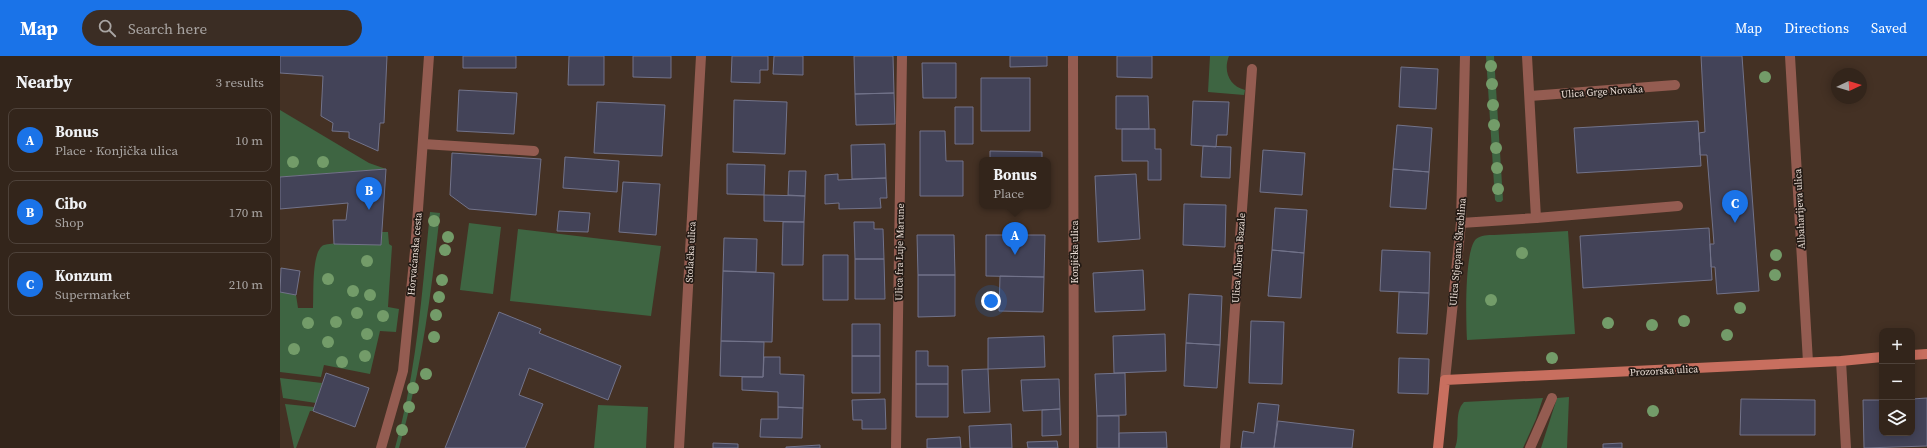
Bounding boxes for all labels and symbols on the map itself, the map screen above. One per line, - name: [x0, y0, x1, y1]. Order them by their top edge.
- north arrow: [1831, 68, 1867, 104]
- street label: Ulica Grge Novaka: [1561, 82, 1644, 101]
- street label: Albaharijeva ulica: [1791, 167, 1808, 250]
- pin: B: [356, 177, 382, 210]
- pin: C: [1722, 190, 1748, 223]
- street label: Ulica Stjepana Škreblina: [1446, 197, 1469, 307]
- street label: Ulica fra Luje Marune: [892, 203, 907, 301]
- street label: Horvaćanska cesta: [404, 211, 425, 296]
- street label: Ulica Alberta Bazale: [1229, 213, 1248, 303]
- street label: Stolačka ulica: [682, 220, 699, 283]
- street label: Konjička ulica: [1068, 220, 1081, 284]
- pin: A: [1002, 222, 1028, 255]
- your location: [981, 291, 1001, 311]
- street label: Prozorska ulica: [1629, 362, 1699, 379]

